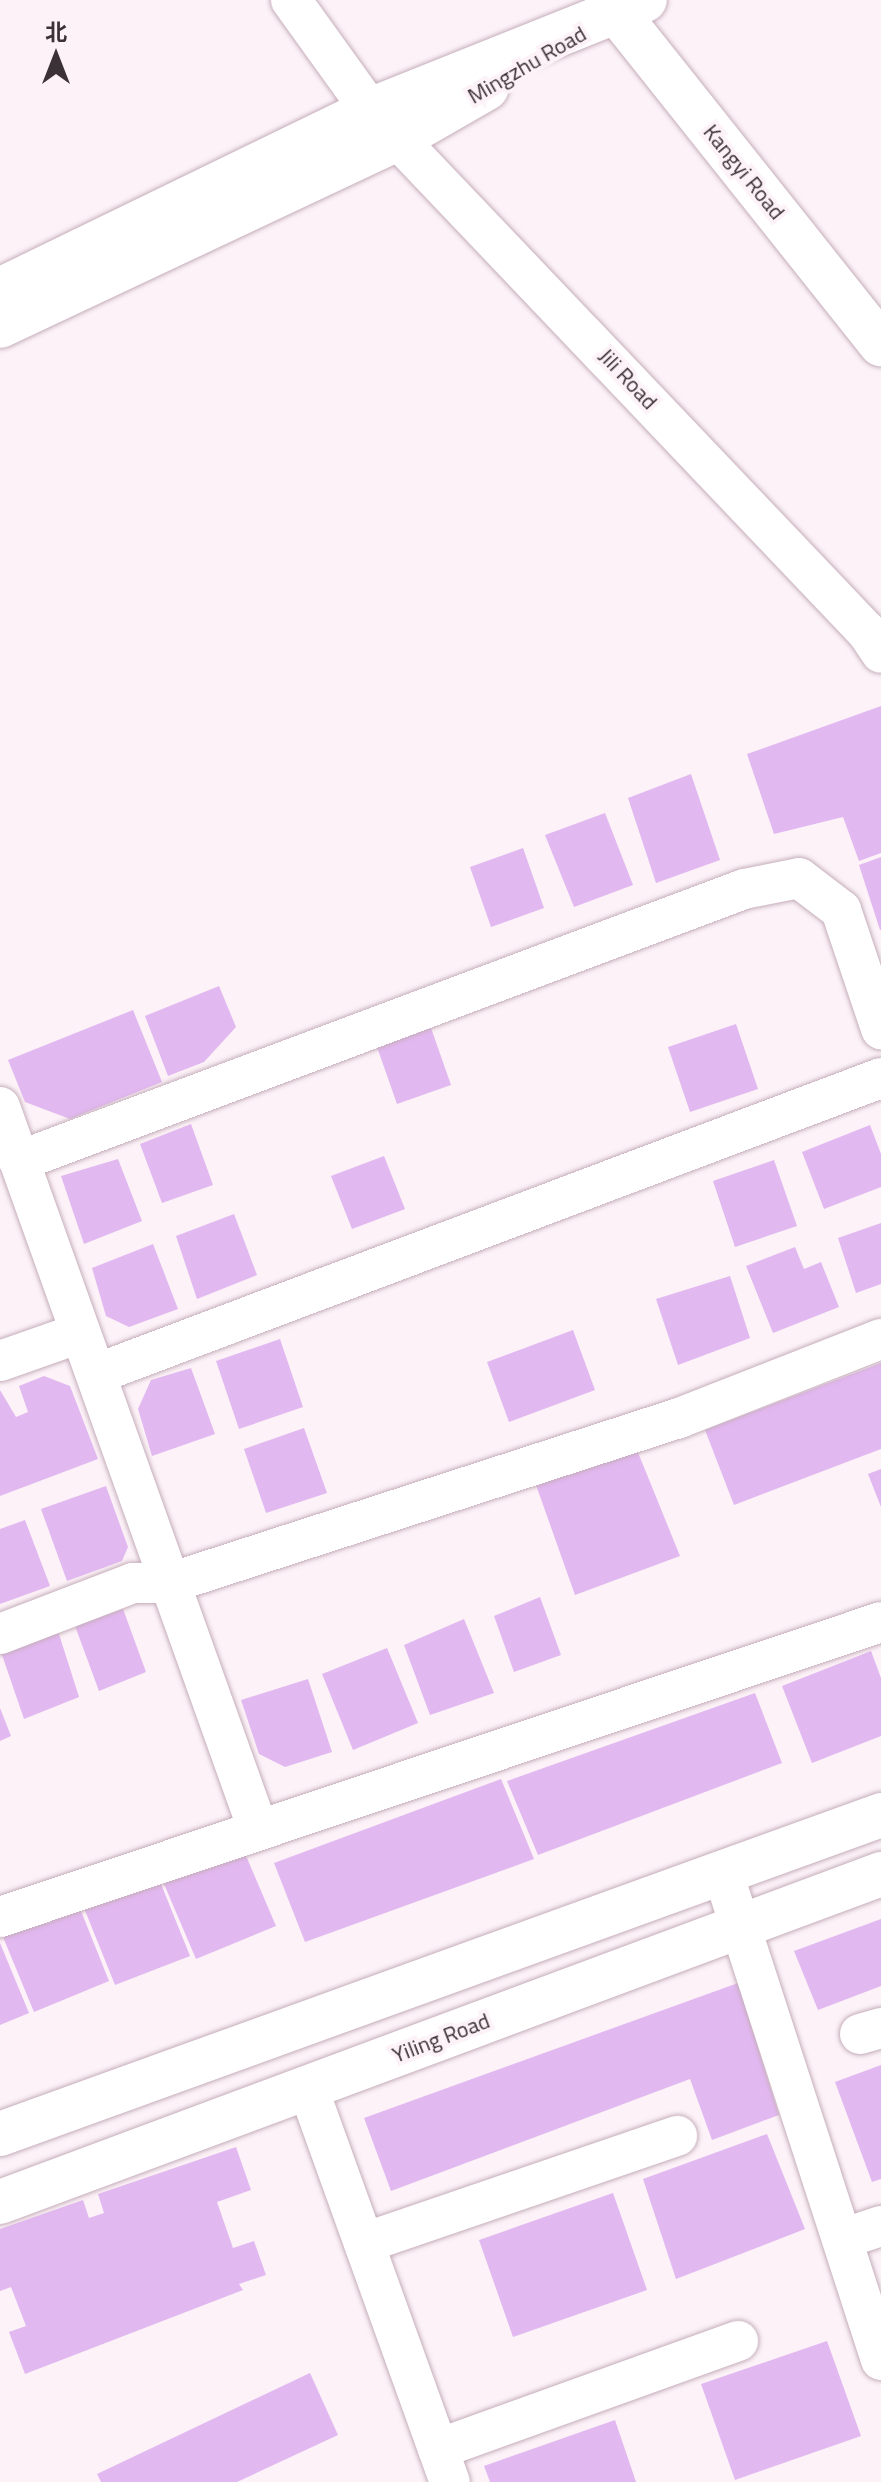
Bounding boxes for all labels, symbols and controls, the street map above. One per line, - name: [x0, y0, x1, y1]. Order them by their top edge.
- text: 北: [45, 15, 67, 49]
- north arrow: [16, 16, 96, 96]
- street label: Mingzhu Road: [463, 20, 591, 110]
- street label: Kangyi Road: [698, 119, 790, 225]
- street label: Jili Road: [593, 343, 663, 415]
- street label: Yiling Road: [389, 2007, 493, 2069]

